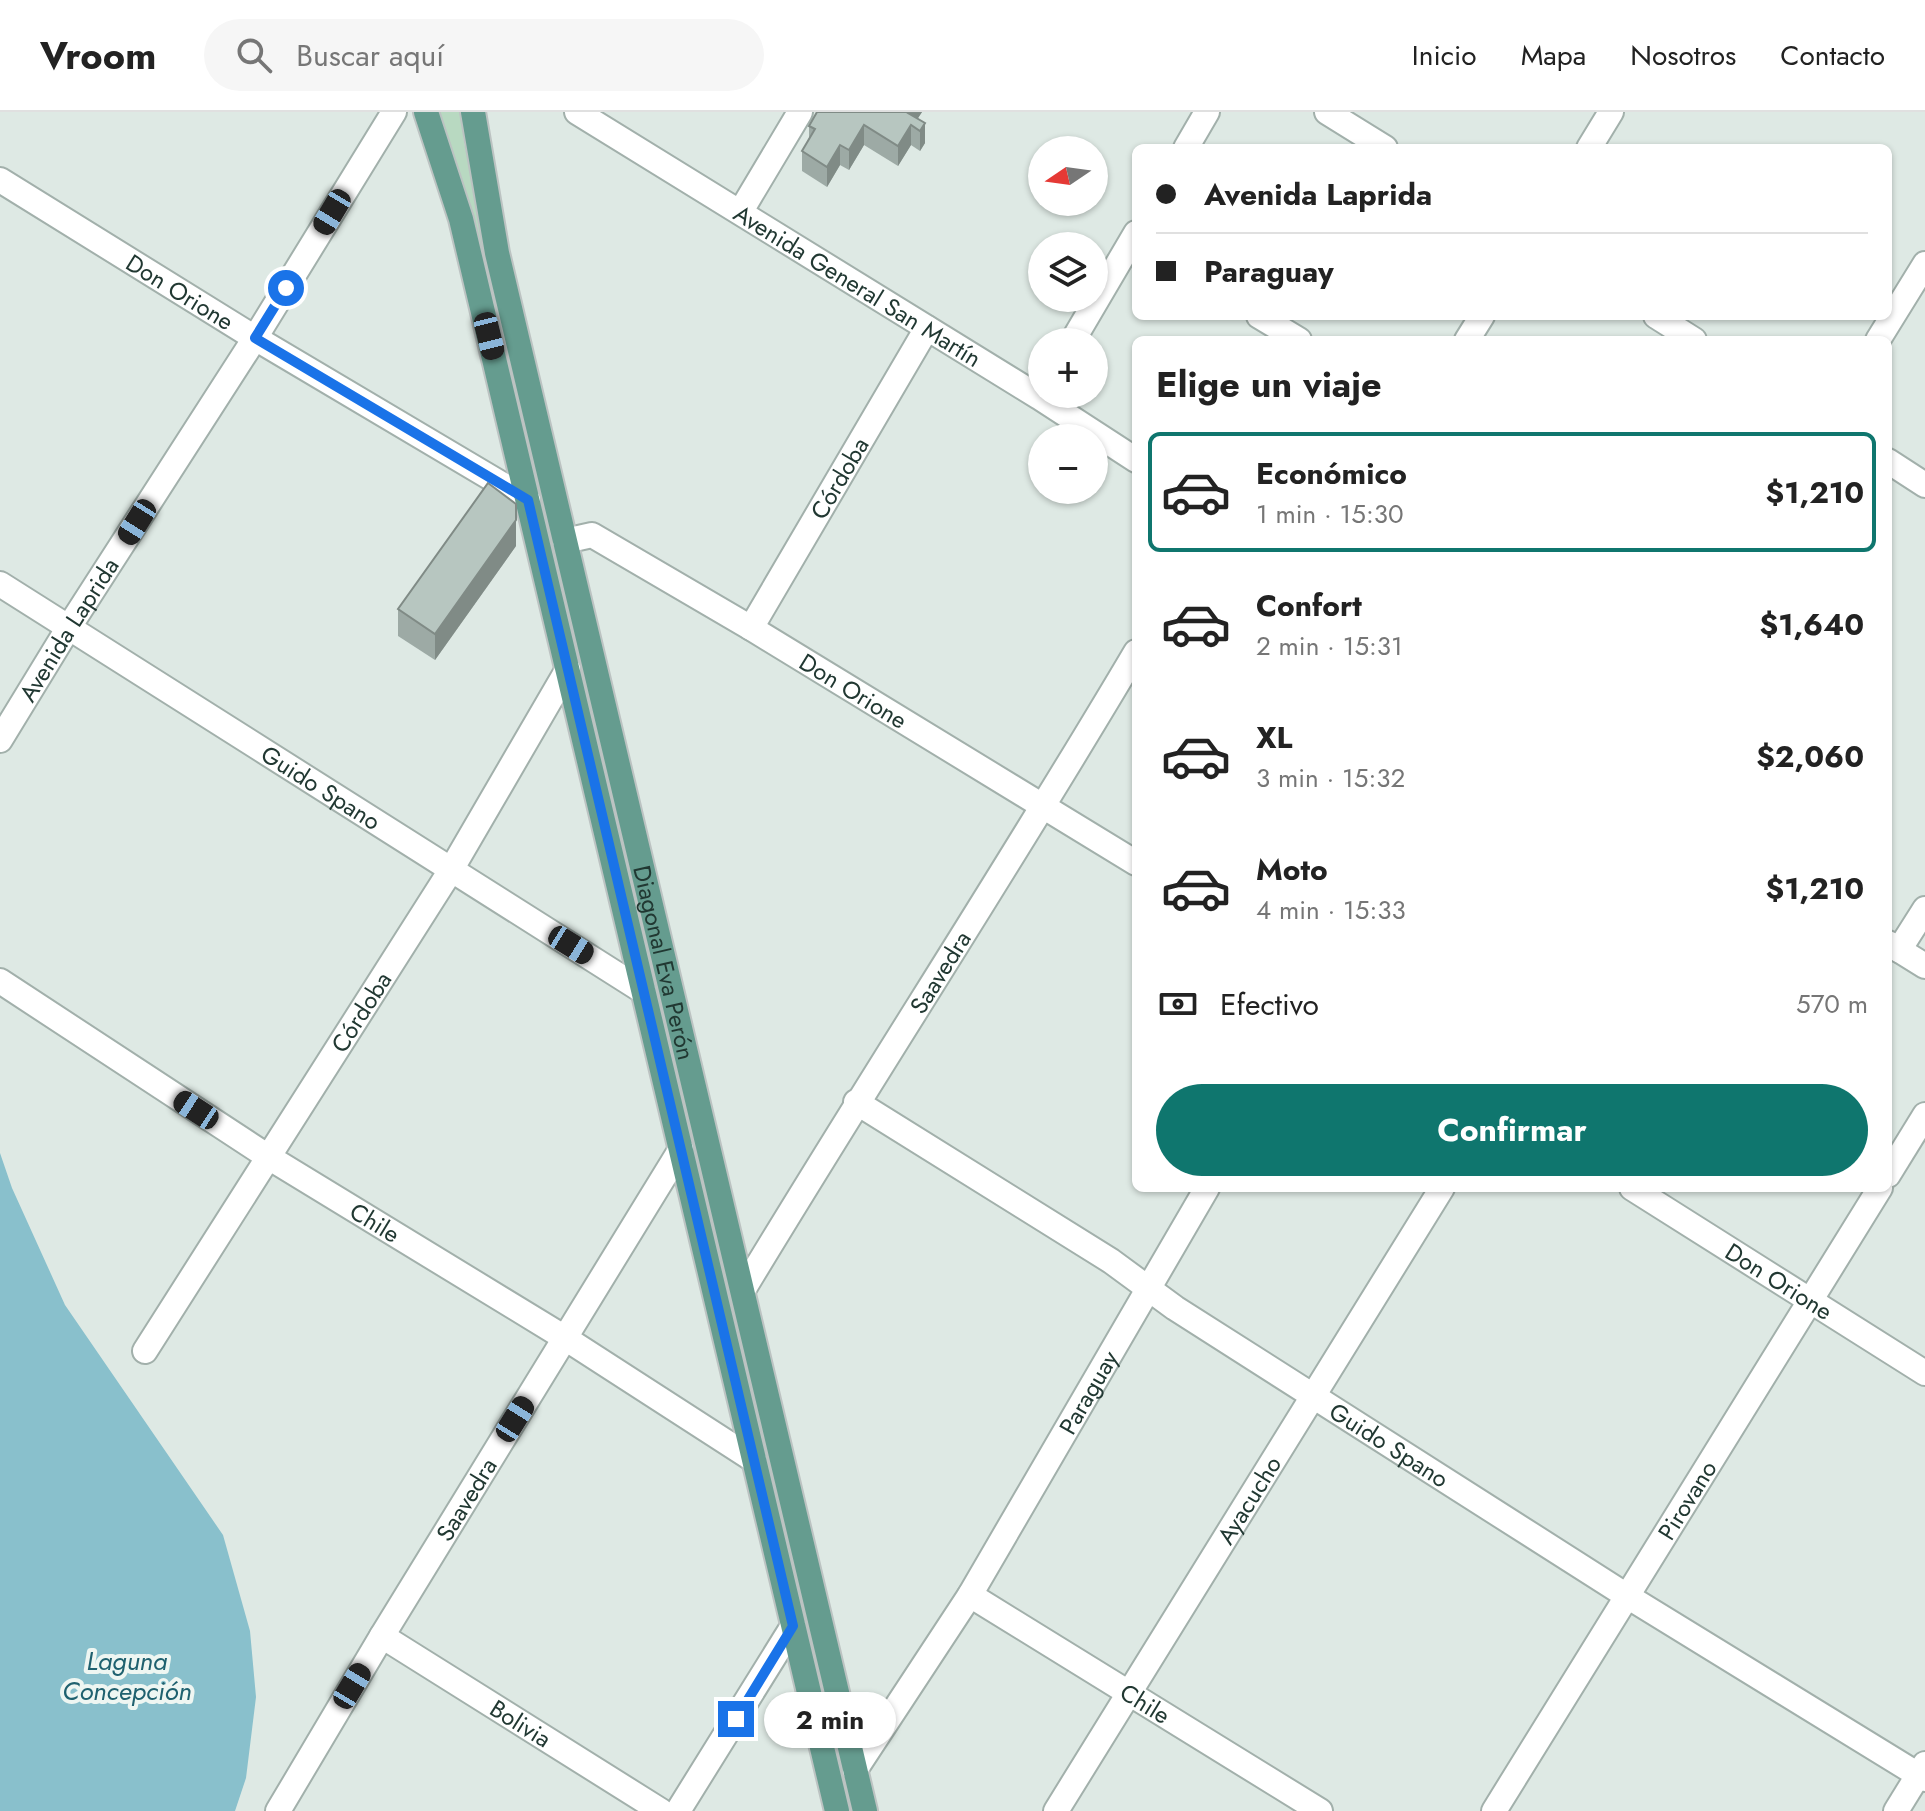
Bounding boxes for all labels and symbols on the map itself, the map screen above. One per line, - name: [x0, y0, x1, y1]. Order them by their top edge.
- north arrow: [1028, 136, 1108, 216]
- car: [309, 185, 355, 239]
- street label: Avenida General San Martín: [727, 195, 988, 375]
- street label: Don Orione: [120, 245, 241, 338]
- route start: [268, 270, 304, 306]
- car: [472, 310, 506, 362]
- street label: Córdoba: [801, 430, 877, 526]
- car: [114, 495, 160, 549]
- street label: Avenida Laprida: [10, 550, 127, 708]
- street label: Don Orione: [793, 644, 914, 737]
- street label: Guido Spano: [254, 736, 388, 838]
- street label: Diagonal Eva Perón: [625, 862, 704, 1063]
- car: [544, 922, 598, 968]
- street label: Saavedra: [901, 924, 979, 1020]
- street label: Córdoba: [322, 965, 400, 1059]
- car: [169, 1087, 223, 1133]
- street label: Chile: [343, 1193, 407, 1251]
- street label: Don Orione: [1719, 1234, 1840, 1328]
- street label: Paraguay: [1050, 1343, 1127, 1441]
- car: [492, 1392, 538, 1446]
- street label: Guido Spano: [1323, 1393, 1456, 1496]
- street label: Ayacucho: [1208, 1449, 1289, 1551]
- street label: Saavedra: [427, 1451, 505, 1548]
- street label: Pirovano: [1649, 1453, 1725, 1546]
- water label: Laguna Concepción: [62, 1642, 192, 1710]
- car: [329, 1659, 375, 1713]
- street label: Chile: [1113, 1674, 1177, 1732]
- street label: Bolivia: [483, 1691, 558, 1756]
- callout: 2 min: [764, 1691, 896, 1747]
- route end: [718, 1701, 754, 1737]

